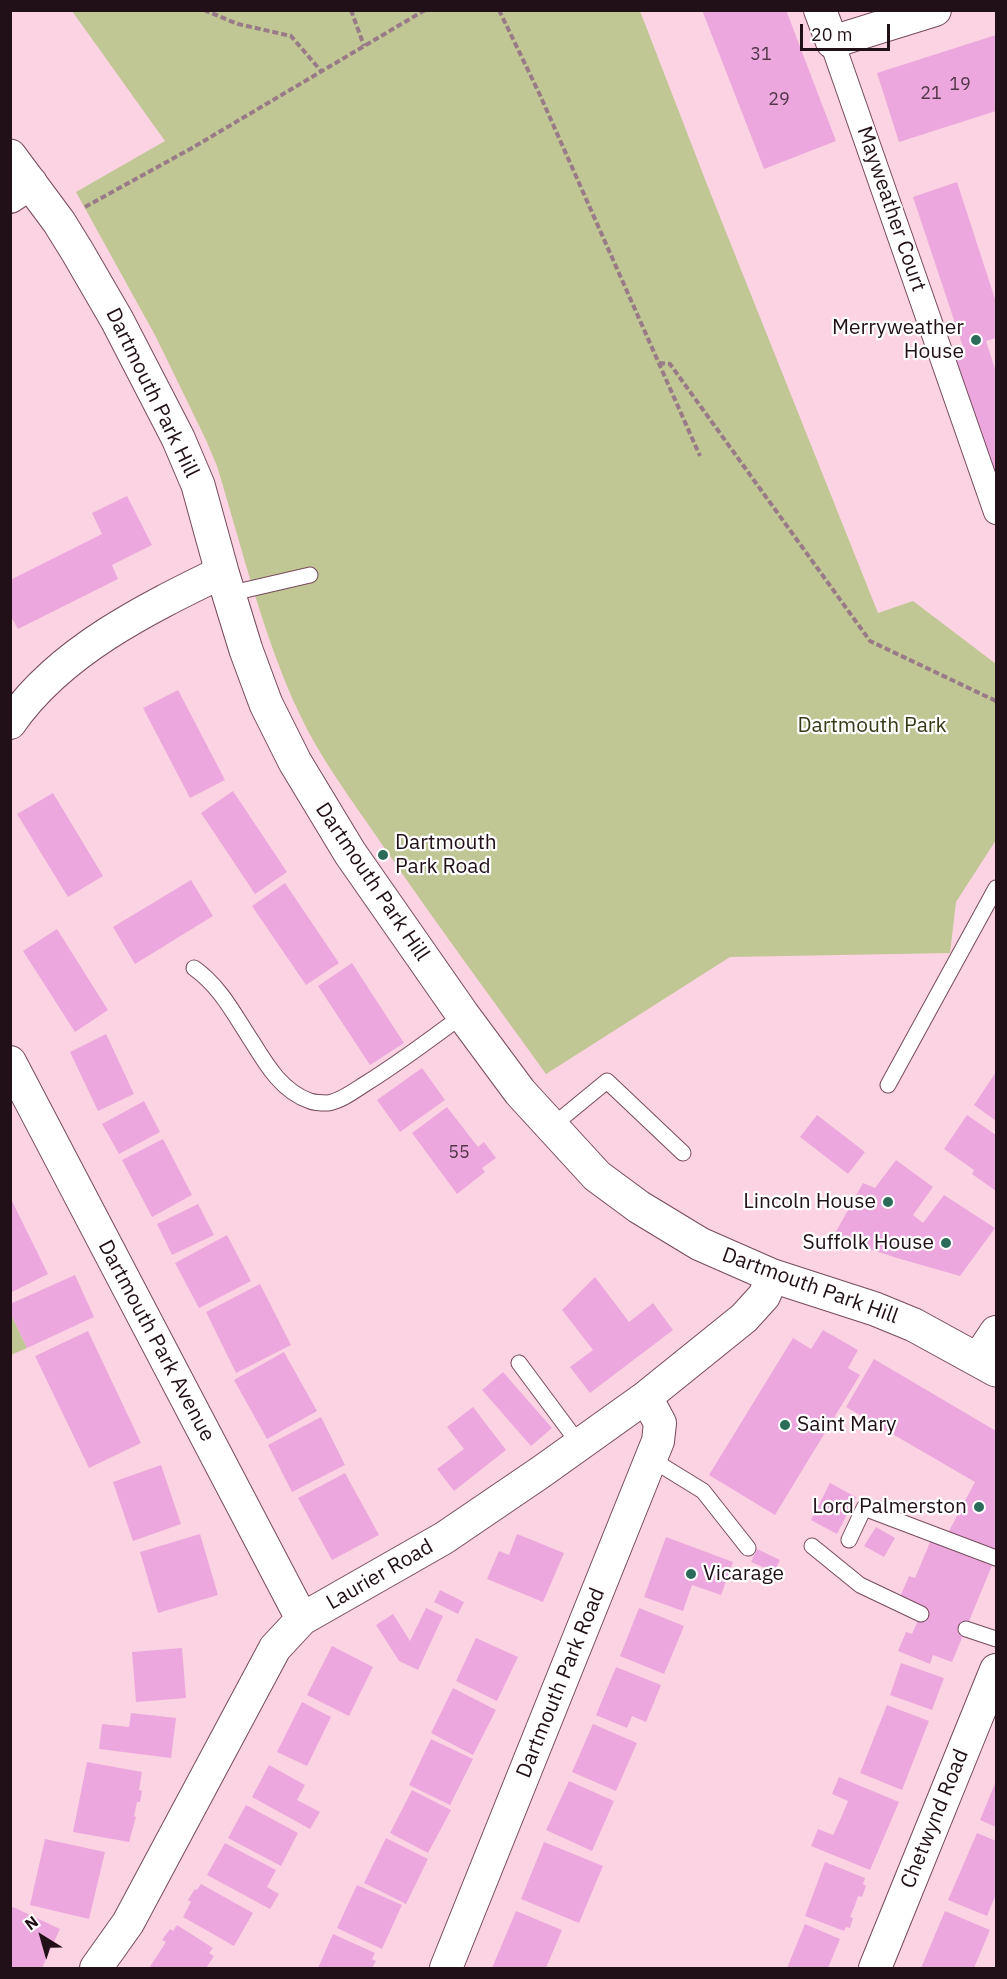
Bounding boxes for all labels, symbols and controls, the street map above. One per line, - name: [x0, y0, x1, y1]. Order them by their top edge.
- scale bar: [803, 12, 893, 50]
- text: 20 m: [811, 23, 853, 46]
- house number: 31: [750, 44, 772, 66]
- house number: 19: [949, 74, 971, 96]
- house number: 21: [920, 83, 942, 105]
- house number: 29: [768, 89, 790, 111]
- street label: Mayweather Court: [851, 123, 931, 295]
- street label: Dartmouth Park Hill: [100, 304, 204, 482]
- place label: Merryweather House: [832, 315, 964, 365]
- marker: Merryweather House: [969, 333, 983, 347]
- park label: Dartmouth Park: [797, 713, 947, 739]
- street label: Dartmouth Park Hill: [310, 798, 434, 966]
- place label: Dartmouth Park Road: [395, 830, 497, 880]
- marker: Dartmouth Park Road: [376, 848, 390, 862]
- house number: 55: [448, 1142, 470, 1164]
- place label: Lincoln House: [743, 1189, 876, 1215]
- marker: Lincoln House: [881, 1195, 895, 1209]
- place label: Suffolk House: [803, 1230, 934, 1256]
- street label: Dartmouth Park Avenue: [92, 1236, 220, 1446]
- marker: Suffolk House: [939, 1236, 953, 1250]
- street label: Dartmouth Park Hill: [718, 1242, 902, 1330]
- place label: Saint Mary: [797, 1412, 897, 1438]
- marker: Saint Mary: [778, 1418, 792, 1432]
- place label: Lord Palmerston: [812, 1494, 967, 1520]
- marker: Lord Palmerston: [972, 1500, 986, 1514]
- street label: Laurier Road: [322, 1534, 438, 1616]
- place label: Vicarage: [703, 1561, 784, 1587]
- marker: Vicarage: [684, 1567, 698, 1581]
- street label: Dartmouth Park Road: [511, 1584, 611, 1782]
- street label: Chetwynd Road: [896, 1746, 974, 1892]
- north arrow: [12, 1907, 72, 1967]
- text: N: [21, 1911, 42, 1934]

